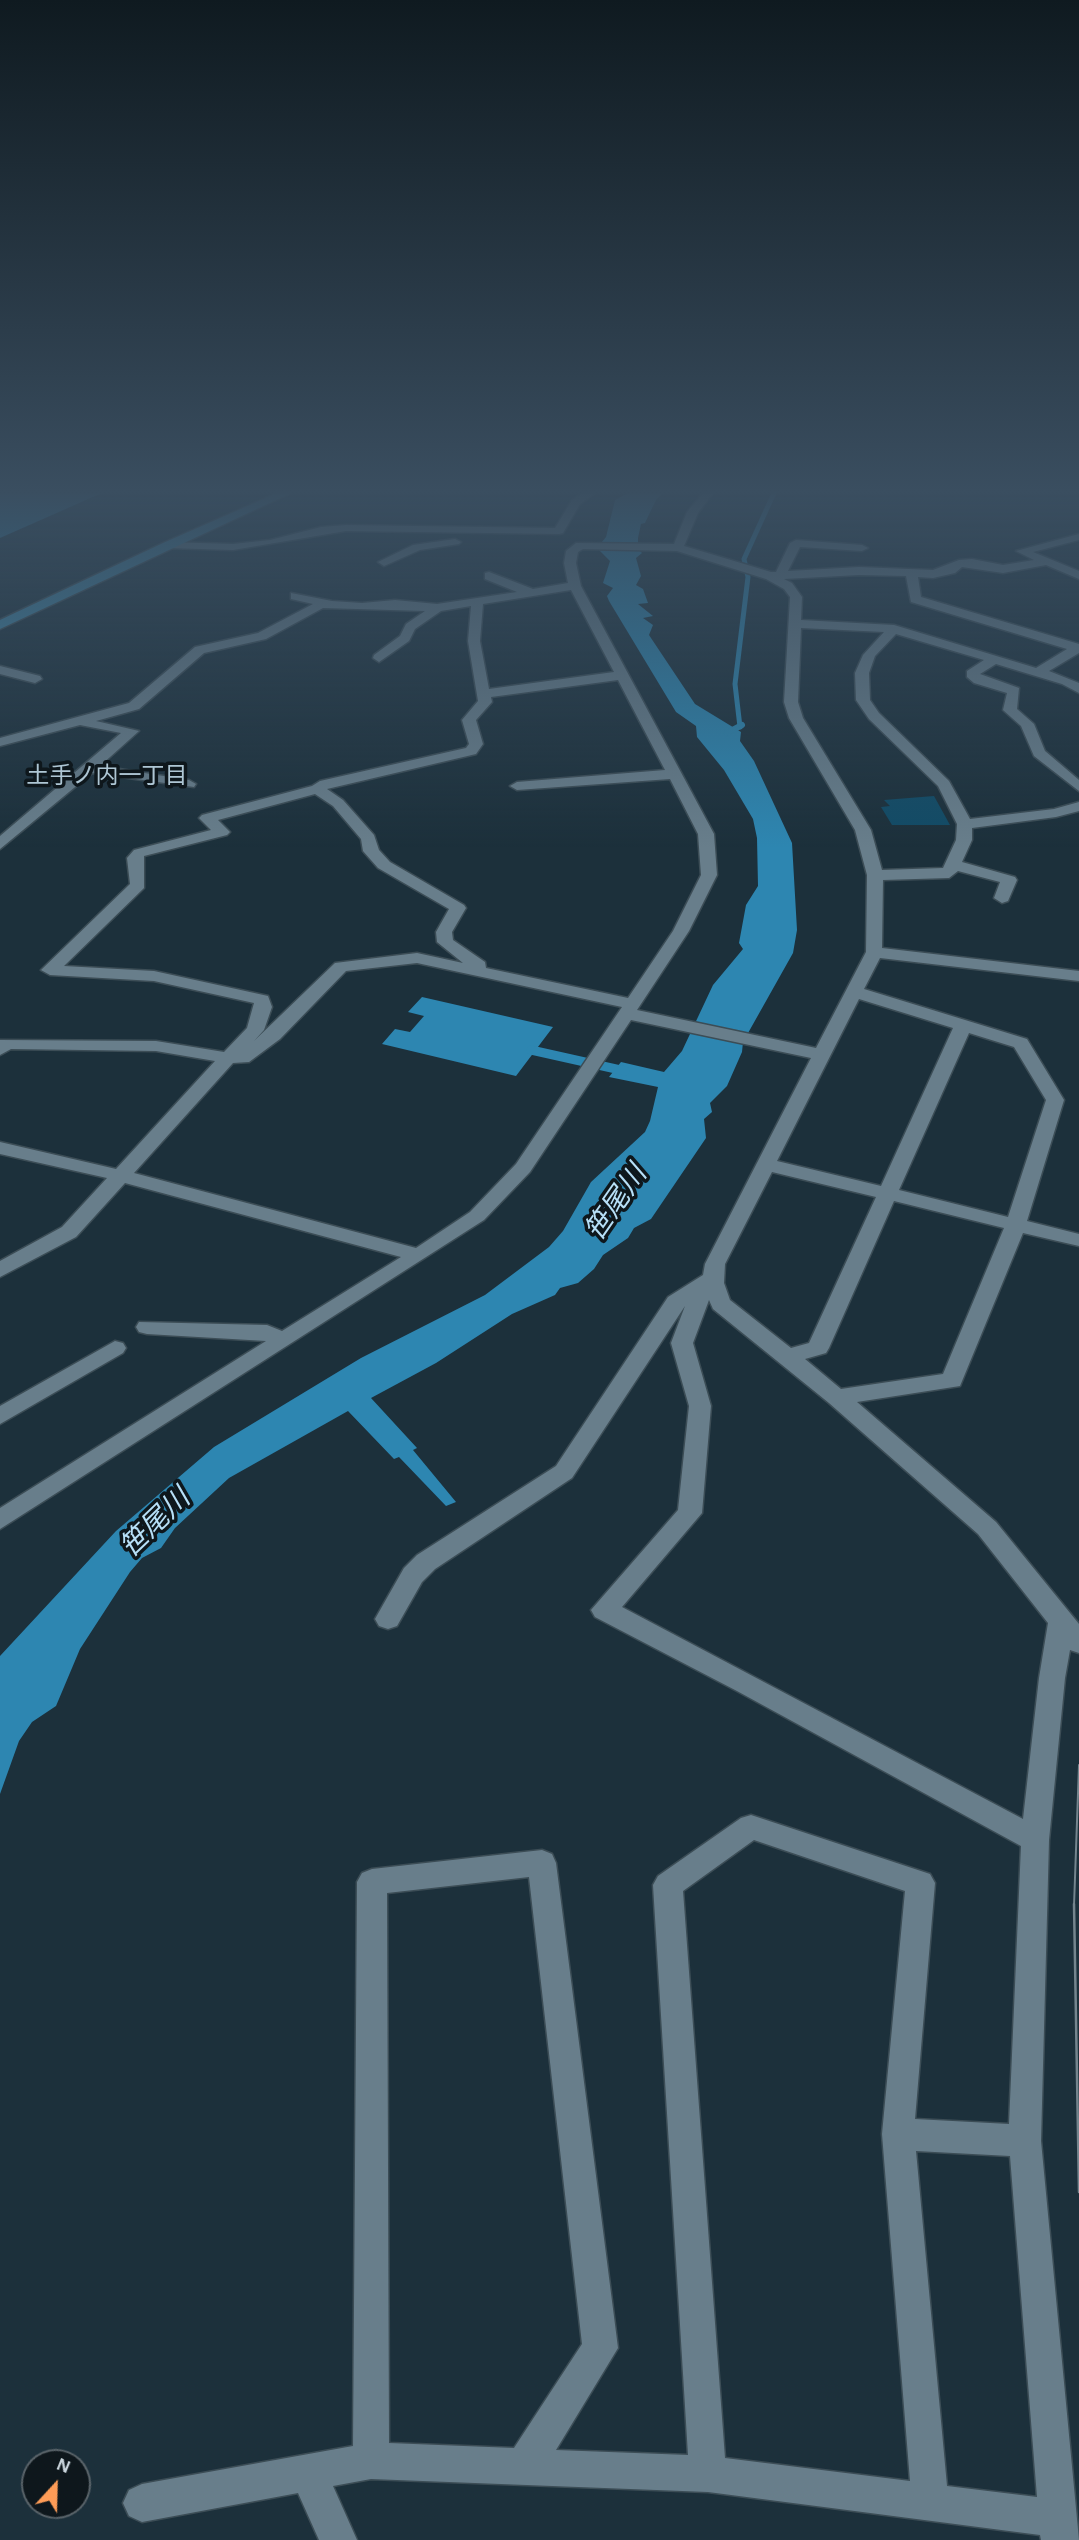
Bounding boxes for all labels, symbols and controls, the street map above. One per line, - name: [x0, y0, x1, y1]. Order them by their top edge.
- district label: 土手ノ内一丁目: [27, 762, 187, 790]
- water label: 笹尾川: [578, 1159, 654, 1247]
- water label: 笹尾川: [113, 1482, 197, 1564]
- north arrow: [21, 2449, 91, 2519]
- text: N: [54, 2455, 73, 2477]

